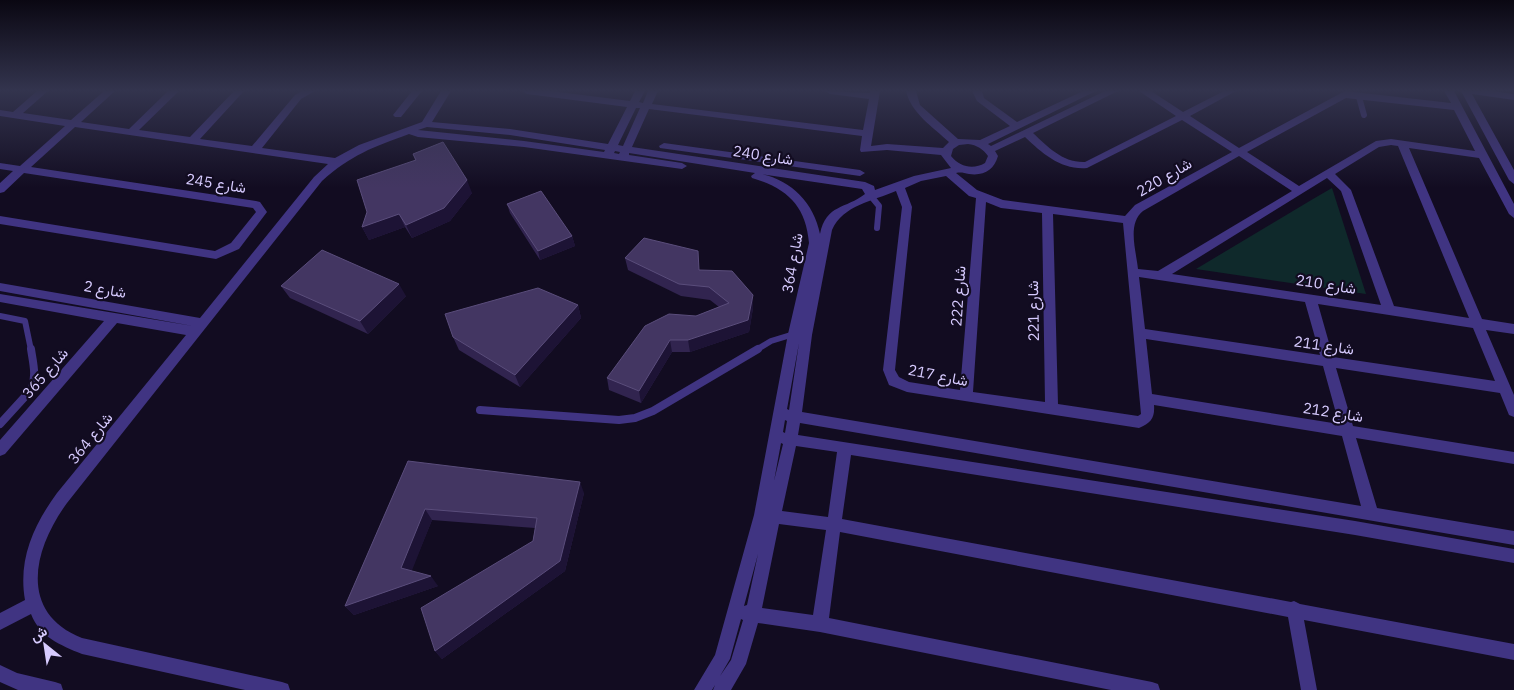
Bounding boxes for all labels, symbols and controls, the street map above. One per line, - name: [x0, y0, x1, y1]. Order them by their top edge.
- street label: شارع 240: [731, 141, 795, 171]
- street label: شارع 220: [1133, 154, 1196, 202]
- street label: شارع 245: [184, 169, 248, 199]
- street label: شارع 364: [777, 231, 809, 295]
- street label: شارع 222: [946, 265, 972, 327]
- street label: شارع 210: [1294, 270, 1358, 300]
- street label: شارع 2: [82, 276, 128, 304]
- street label: شارع 221: [1023, 280, 1045, 342]
- street label: شارع 211: [1292, 331, 1356, 361]
- street label: شارع 365: [18, 344, 74, 403]
- street label: شارع 217: [906, 360, 970, 392]
- street label: شارع 212: [1301, 398, 1365, 428]
- street label: شارع 364: [64, 408, 118, 469]
- north arrow: [20, 620, 70, 670]
- text: ش: [27, 622, 50, 646]

